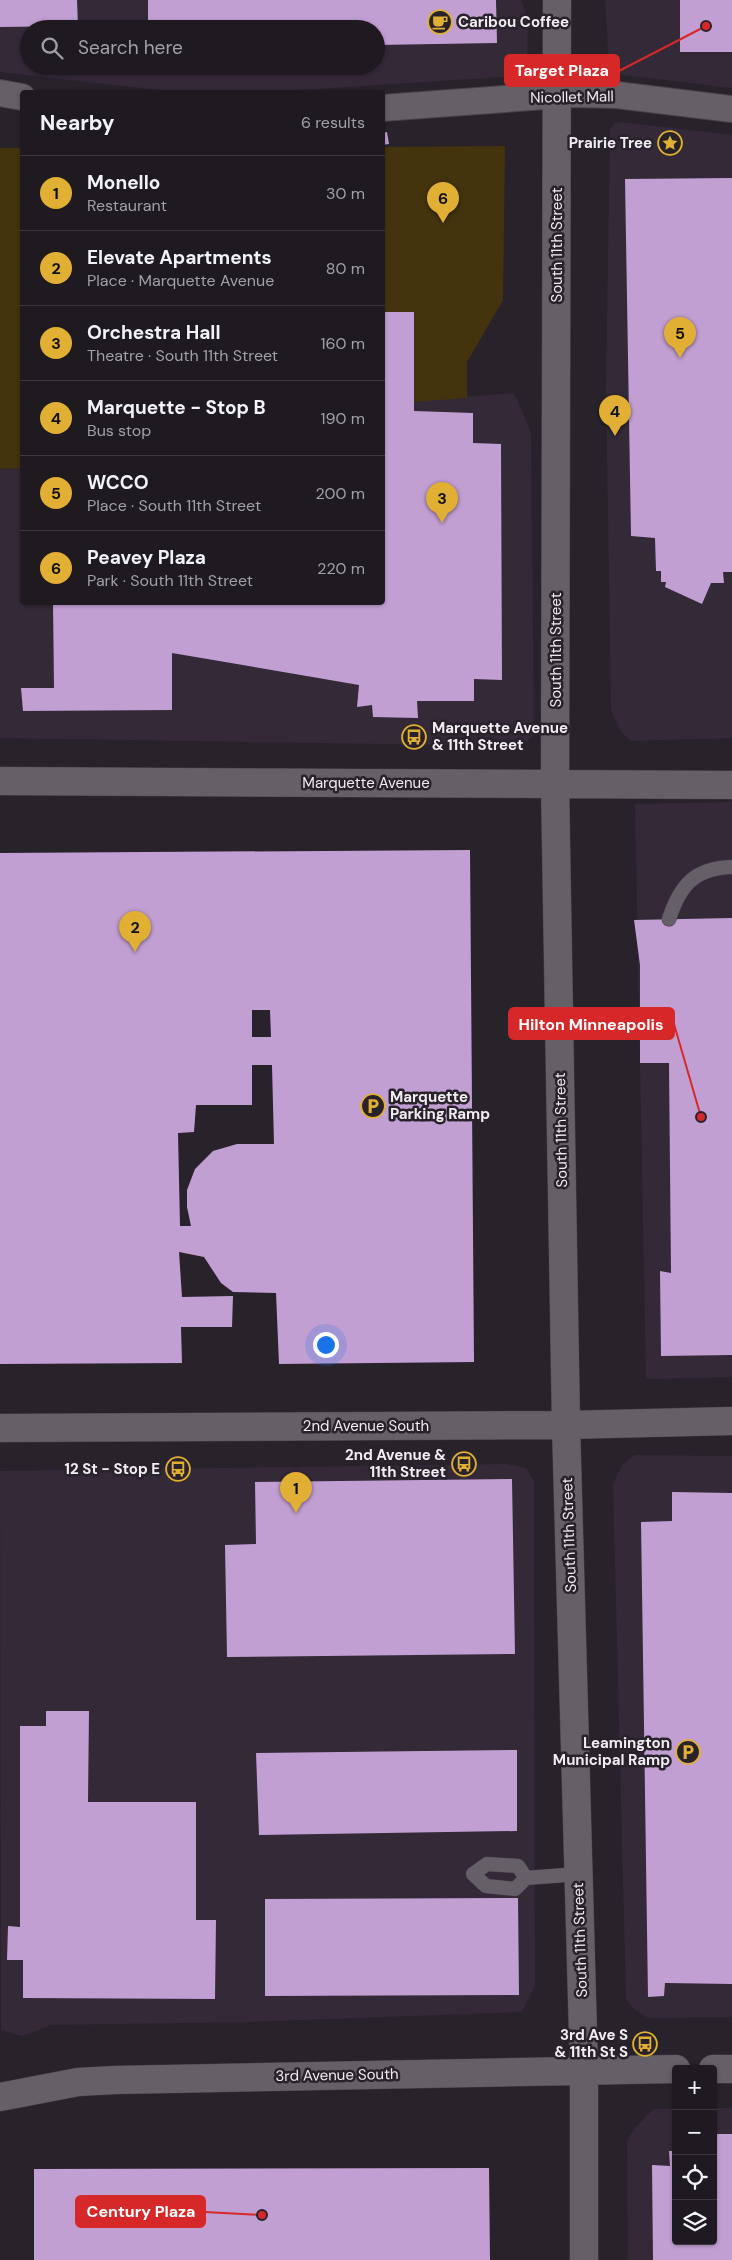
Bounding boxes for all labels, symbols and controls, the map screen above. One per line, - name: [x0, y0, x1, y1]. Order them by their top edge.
- cafe icon: Caribou Coffee: [427, 9, 453, 35]
- place label: Caribou Coffee: [458, 12, 569, 32]
- search box: [20, 20, 385, 75]
- icon: search: [38, 34, 66, 62]
- text: Search here: [78, 35, 183, 60]
- callout: Target Plaza: [505, 55, 619, 86]
- text: Target Plaza: [515, 60, 609, 81]
- street label: Nicollet Mall: [530, 86, 614, 108]
- text: Nearby: [40, 109, 114, 137]
- text: 6 results: [301, 112, 365, 133]
- place icon: Prairie Tree: [657, 130, 683, 156]
- place label: Prairie Tree: [569, 133, 652, 153]
- text: Monello: [87, 170, 160, 195]
- pin: 6: [427, 182, 459, 223]
- text: 1: [53, 183, 59, 204]
- text: 30 m: [326, 183, 365, 204]
- street label: South 11th Street: [547, 187, 567, 303]
- text: Restaurant: [87, 195, 167, 216]
- text: Elevate Apartments: [87, 245, 272, 270]
- text: 2: [51, 258, 61, 279]
- text: 80 m: [326, 258, 365, 279]
- text: Place · Marquette Avenue: [87, 270, 274, 291]
- pin: 5: [664, 317, 696, 358]
- text: Orchestra Hall: [87, 320, 221, 345]
- text: 3: [51, 333, 61, 354]
- text: 160 m: [321, 333, 365, 354]
- text: Theatre · South 11th Street: [87, 345, 278, 366]
- text: Marquette - Stop B: [87, 395, 266, 420]
- pin: 4: [599, 395, 631, 436]
- text: 4: [51, 408, 61, 429]
- text: 190 m: [321, 408, 365, 429]
- text: Bus stop: [87, 420, 151, 441]
- text: WCCO: [87, 470, 149, 495]
- pin: 3: [426, 482, 458, 523]
- text: 5: [51, 483, 61, 504]
- text: 200 m: [316, 483, 365, 504]
- text: Place · South 11th Street: [87, 495, 261, 516]
- text: Peavey Plaza: [87, 545, 206, 570]
- text: 6: [51, 558, 61, 579]
- text: 220 m: [317, 558, 365, 579]
- text: Park · South 11th Street: [87, 570, 253, 591]
- street label: South 11th Street: [546, 592, 566, 708]
- place label: Marquette Avenue & 11th Street: [432, 718, 568, 755]
- bus stop icon: Marquette Avenue & 11th Street: [401, 724, 427, 750]
- street label: Marquette Avenue: [302, 773, 430, 793]
- pin: 2: [119, 911, 151, 952]
- callout: Hilton Minneapolis: [509, 1008, 674, 1039]
- text: Hilton Minneapolis: [519, 1014, 663, 1035]
- street label: South 11th Street: [550, 1072, 572, 1188]
- place label: Marquette Parking Ramp: [390, 1087, 490, 1124]
- parking icon: Marquette Parking Ramp: [360, 1093, 386, 1119]
- your location: [313, 1332, 339, 1358]
- street label: 2nd Avenue South: [303, 1416, 429, 1436]
- place label: 2nd Avenue & 11th Street: [345, 1445, 446, 1482]
- bus stop icon: 2nd Avenue & 11th Street: [451, 1451, 477, 1477]
- bus stop icon: 12 St - Stop E: [165, 1456, 191, 1482]
- place label: 12 St - Stop E: [65, 1459, 160, 1479]
- pin: 1: [280, 1472, 312, 1513]
- street label: South 11th Street: [557, 1477, 581, 1593]
- place label: Leamington Municipal Ramp: [553, 1733, 670, 1770]
- parking icon: Leamington Municipal Ramp: [675, 1739, 701, 1765]
- street label: South 11th Street: [568, 1882, 592, 1998]
- place label: 3rd Ave S & 11th St S: [554, 2025, 628, 2062]
- bus stop icon: 3rd Ave S & 11th St S: [632, 2031, 658, 2057]
- street label: 3rd Avenue South: [275, 2064, 399, 2086]
- map controls: [672, 2065, 717, 2245]
- button: +: [672, 2065, 717, 2110]
- button: −: [672, 2110, 717, 2155]
- button: locate: [672, 2155, 717, 2200]
- callout: Century Plaza: [76, 2196, 205, 2227]
- button: layers: [672, 2200, 717, 2245]
- text: Century Plaza: [87, 2201, 195, 2222]

